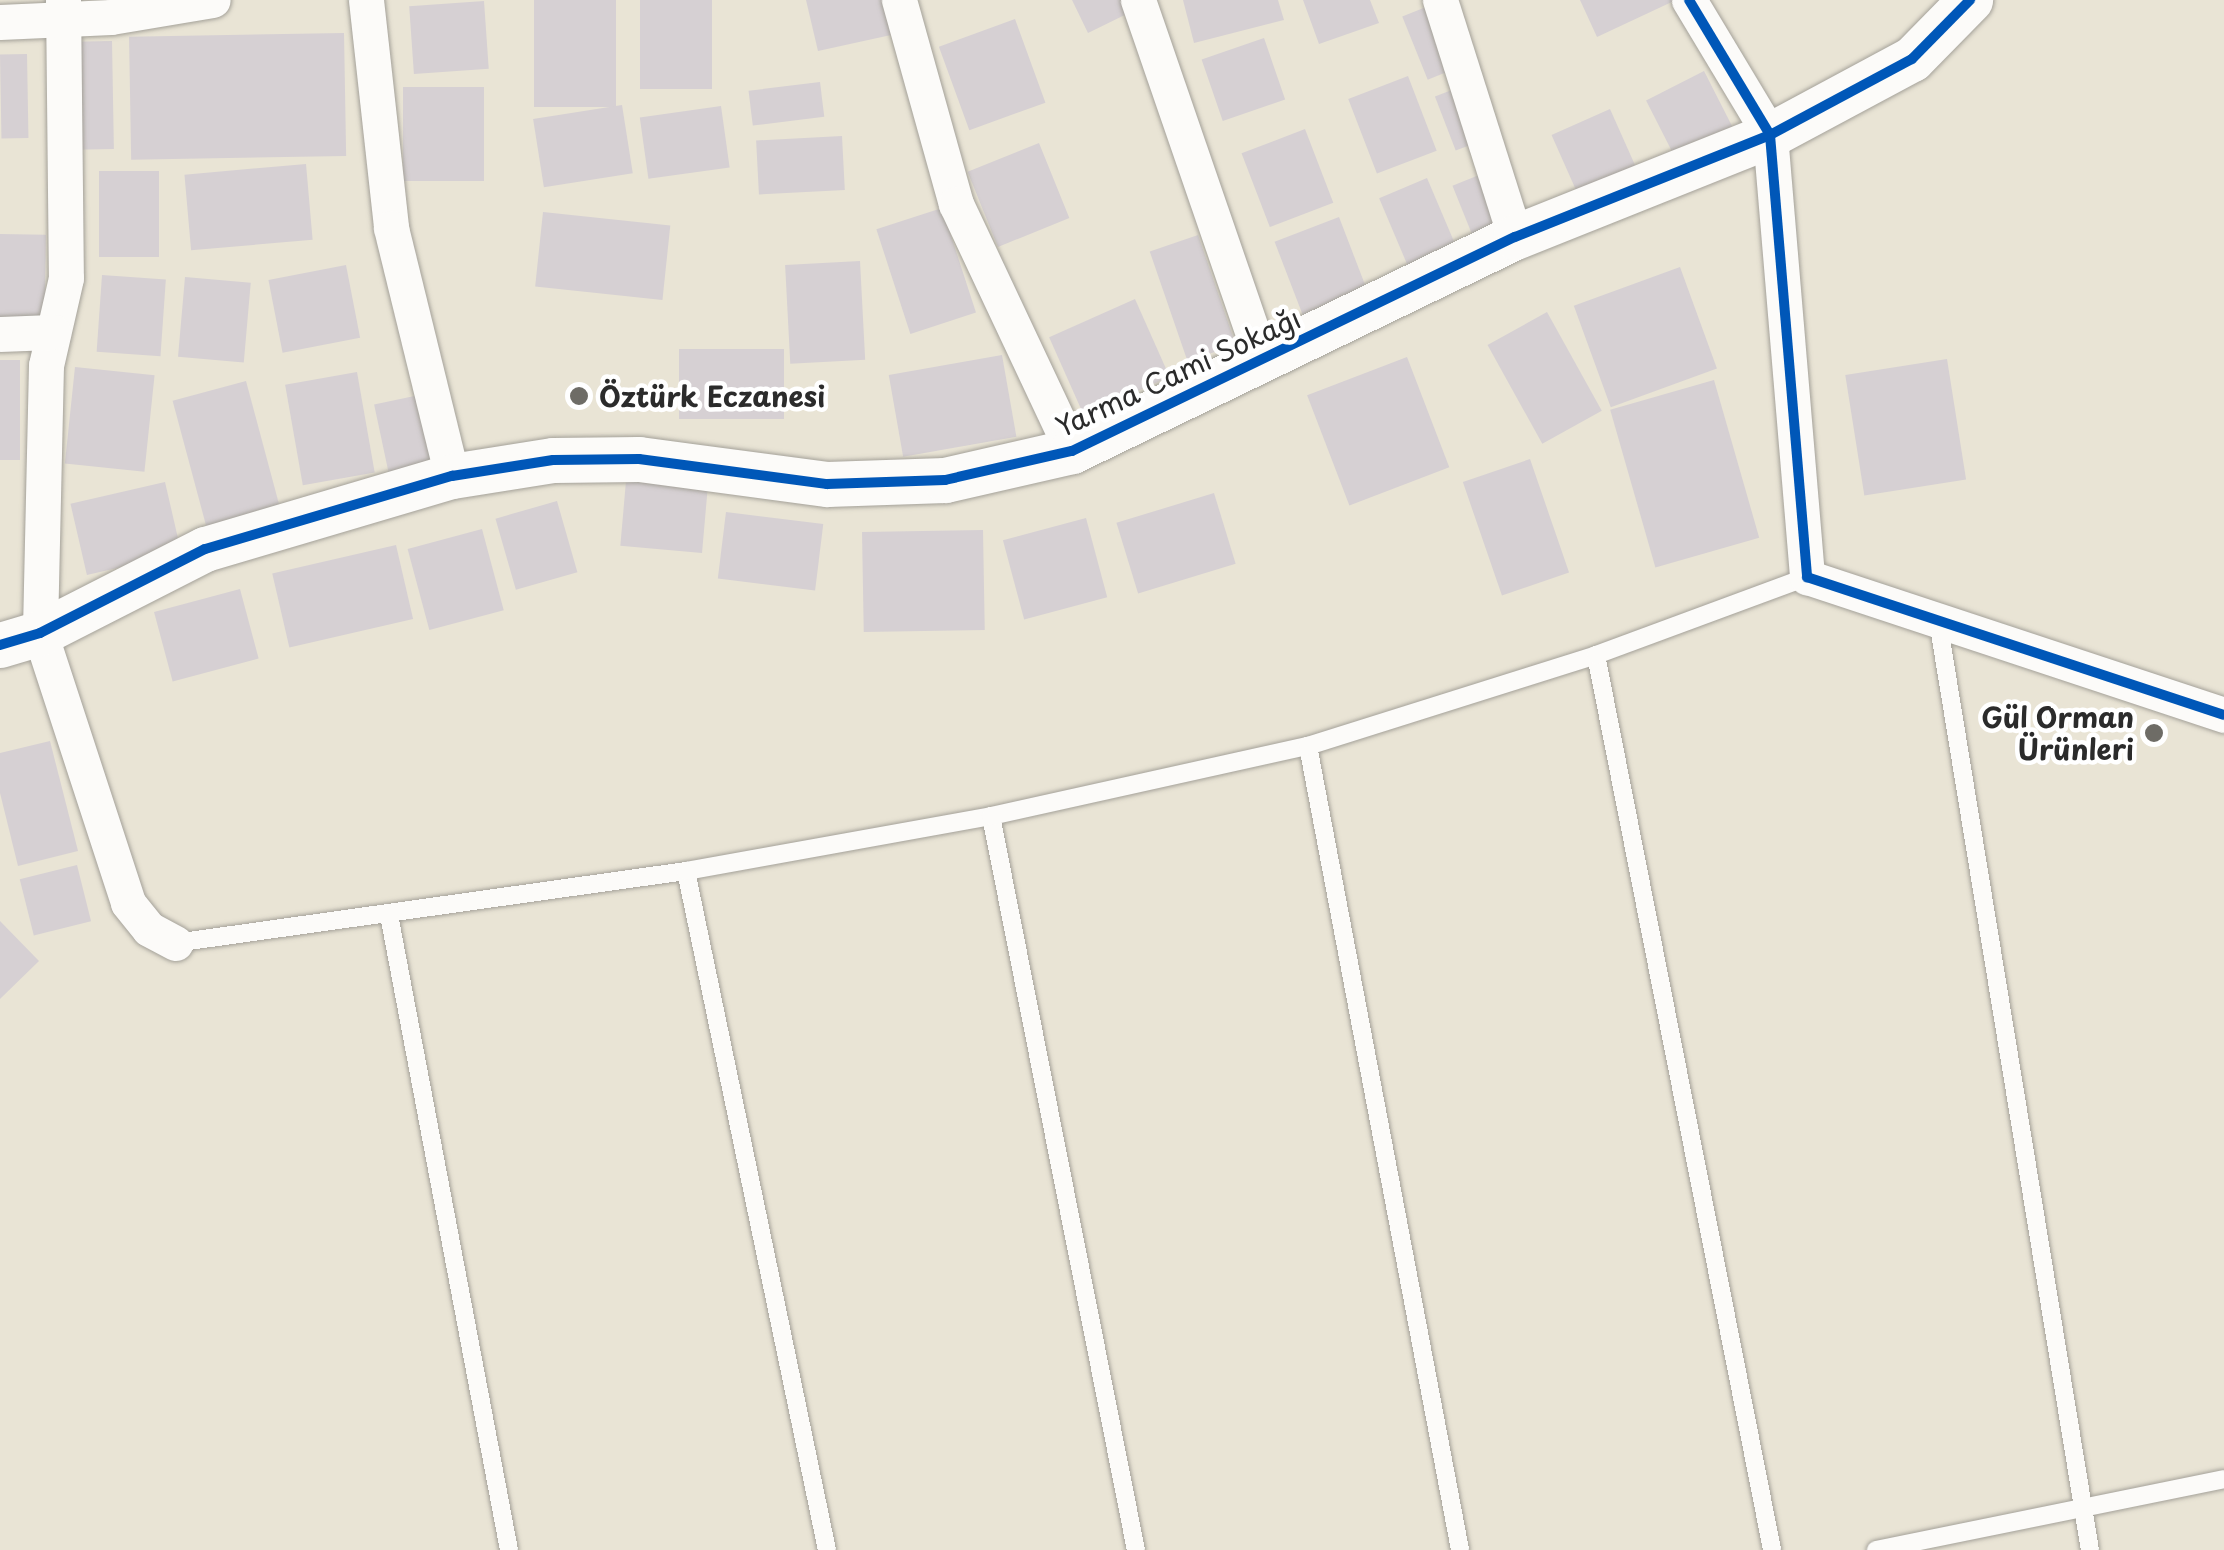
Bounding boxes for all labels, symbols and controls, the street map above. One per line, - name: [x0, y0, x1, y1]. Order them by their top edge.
- street label: Yarma Cami Sokağı: [1050, 300, 1306, 444]
- place label: Öztürk Eczanesi: [599, 379, 828, 413]
- marker: Öztürk Eczanesi: [568, 385, 590, 407]
- place label: Gül Orman Ürünleri: [1979, 700, 2134, 766]
- marker: Gül Orman Ürünleri: [2143, 722, 2165, 744]

